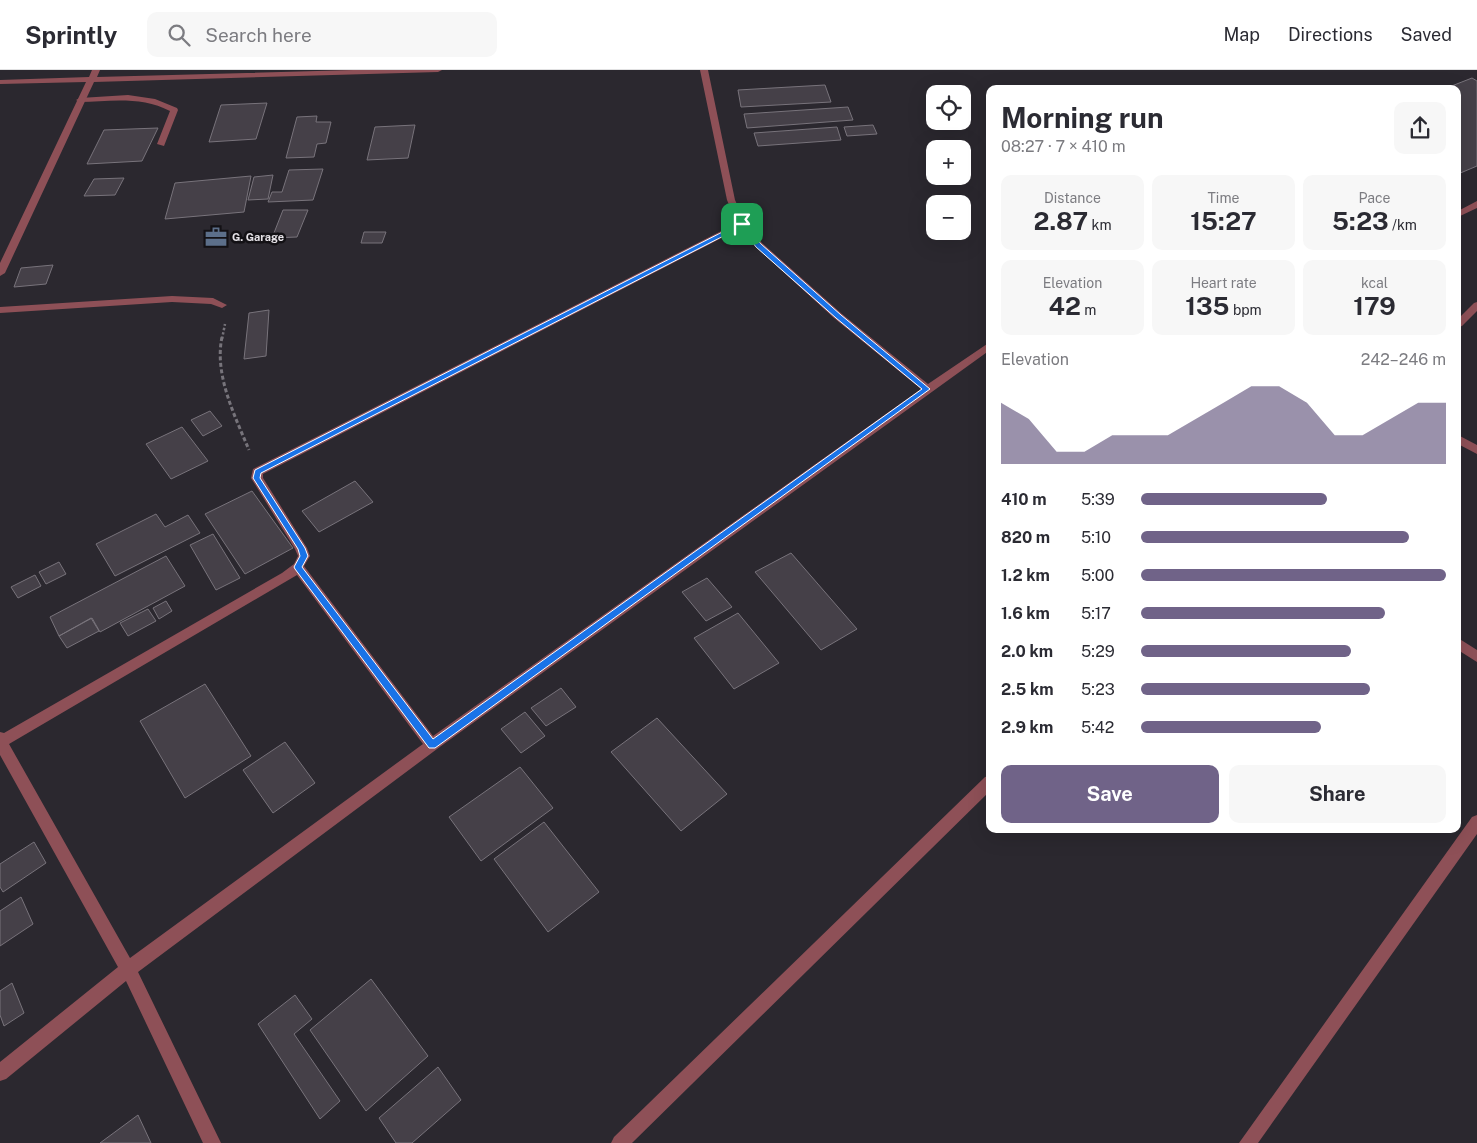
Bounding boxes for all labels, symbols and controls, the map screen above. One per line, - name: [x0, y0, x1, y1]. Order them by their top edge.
- search box: [147, 12, 497, 57]
- text: Sprintly: [25, 21, 117, 49]
- icon: search: [165, 21, 193, 49]
- text: Search here: [205, 24, 312, 46]
- text: Map: [1223, 24, 1260, 45]
- text: Directions: [1288, 24, 1373, 45]
- text: Saved: [1401, 24, 1452, 45]
- map controls: [926, 85, 971, 240]
- button: locate: [926, 85, 971, 130]
- text: Morning run: [1001, 101, 1164, 134]
- button: share: [1394, 102, 1446, 154]
- text: 08:27 · 7 × 410 m: [1001, 137, 1126, 156]
- button: +: [926, 140, 971, 185]
- text: Distance: [1044, 190, 1101, 206]
- text: Time: [1208, 190, 1239, 206]
- text: Pace: [1358, 190, 1391, 206]
- button: −: [926, 195, 971, 240]
- pin: [721, 203, 763, 245]
- text: 2.87: [1034, 206, 1088, 236]
- text: 15:27: [1190, 206, 1257, 236]
- text: 5:23: [1332, 206, 1389, 236]
- icon: arrive: [728, 210, 756, 238]
- text: km: [1088, 217, 1112, 233]
- text: /km: [1389, 217, 1417, 233]
- office icon: G. Garage: [203, 224, 229, 250]
- place label: G. Garage: [232, 231, 284, 243]
- text: Elevation: [1043, 275, 1102, 291]
- text: Heart rate: [1190, 275, 1257, 291]
- text: kcal: [1361, 275, 1388, 291]
- text: 42: [1049, 291, 1081, 321]
- text: 135: [1185, 291, 1230, 321]
- text: 179: [1353, 291, 1396, 321]
- text: m: [1081, 302, 1096, 318]
- text: bpm: [1230, 302, 1262, 318]
- text: Elevation: [1001, 350, 1069, 369]
- text: 242–246 m: [1361, 350, 1446, 369]
- text: 410 m: [1001, 490, 1047, 509]
- text: 5:39: [1081, 490, 1115, 509]
- text: 820 m: [1001, 528, 1050, 547]
- text: 5:10: [1081, 528, 1111, 547]
- text: 1.2 km: [1001, 566, 1050, 585]
- text: 5:00: [1081, 566, 1114, 585]
- text: 1.6 km: [1001, 604, 1050, 623]
- text: 5:17: [1081, 604, 1111, 623]
- text: 2.0 km: [1001, 642, 1053, 661]
- text: 5:29: [1081, 642, 1115, 661]
- text: 2.5 km: [1001, 680, 1053, 699]
- text: 5:23: [1081, 680, 1115, 699]
- text: 2.9 km: [1001, 718, 1053, 737]
- text: 5:42: [1081, 718, 1114, 737]
- button: Save: [1001, 765, 1219, 823]
- button: Share: [1229, 765, 1446, 823]

